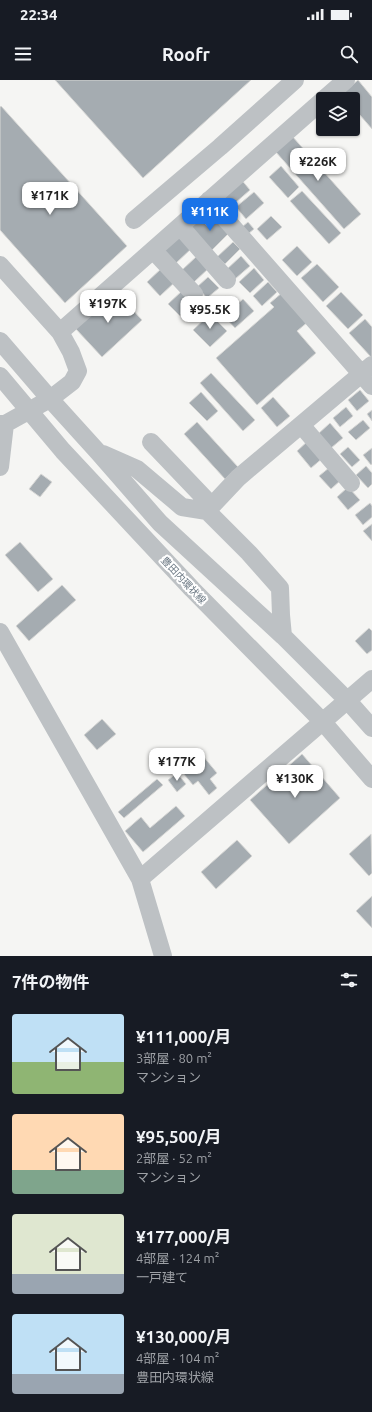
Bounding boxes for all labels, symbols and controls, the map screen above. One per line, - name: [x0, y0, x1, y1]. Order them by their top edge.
- text: 22:34: [20, 6, 58, 23]
- icon: menu: [12, 43, 34, 65]
- icon: search: [338, 43, 360, 65]
- text: Roofr: [162, 44, 210, 64]
- map controls: [316, 92, 360, 136]
- button: layers: [316, 92, 360, 136]
- pin: ¥226K: [290, 148, 346, 182]
- text: ¥226K: [299, 154, 337, 168]
- pin: ¥171K: [22, 182, 78, 216]
- text: ¥171K: [31, 188, 69, 202]
- pin: ¥111K: [182, 198, 238, 232]
- text: ¥111K: [191, 204, 229, 218]
- pin: ¥197K: [80, 290, 136, 324]
- text: ¥197K: [89, 296, 127, 310]
- pin: ¥95.5K: [177, 296, 243, 330]
- text: ¥95.5K: [189, 302, 231, 316]
- street label: 豊田内環状線: [159, 555, 208, 606]
- pin: ¥177K: [149, 748, 205, 782]
- text: ¥177K: [158, 754, 196, 768]
- pin: ¥130K: [267, 765, 323, 799]
- text: ¥130K: [276, 771, 314, 785]
- icon: filters: [338, 969, 360, 991]
- text: 7件の物件: [12, 972, 90, 991]
- text: ¥111,000/月: [136, 1027, 231, 1046]
- icon: home: [44, 1030, 92, 1078]
- text: 3部屋 · 80 m²: [136, 1051, 212, 1065]
- text: マンション: [136, 1070, 201, 1084]
- text: ¥95,500/月: [136, 1127, 222, 1146]
- icon: home: [44, 1130, 92, 1178]
- text: 2部屋 · 52 m²: [136, 1151, 212, 1165]
- text: マンション: [136, 1170, 201, 1184]
- text: ¥177,000/月: [136, 1227, 231, 1246]
- icon: home: [44, 1230, 92, 1278]
- text: 4部屋 · 124 m²: [136, 1251, 219, 1265]
- text: 一戸建て: [136, 1270, 188, 1284]
- text: ¥130,000/月: [136, 1327, 231, 1346]
- icon: home: [44, 1330, 92, 1378]
- text: 4部屋 · 104 m²: [136, 1351, 219, 1365]
- text: 豊田内環状線: [136, 1370, 214, 1384]

